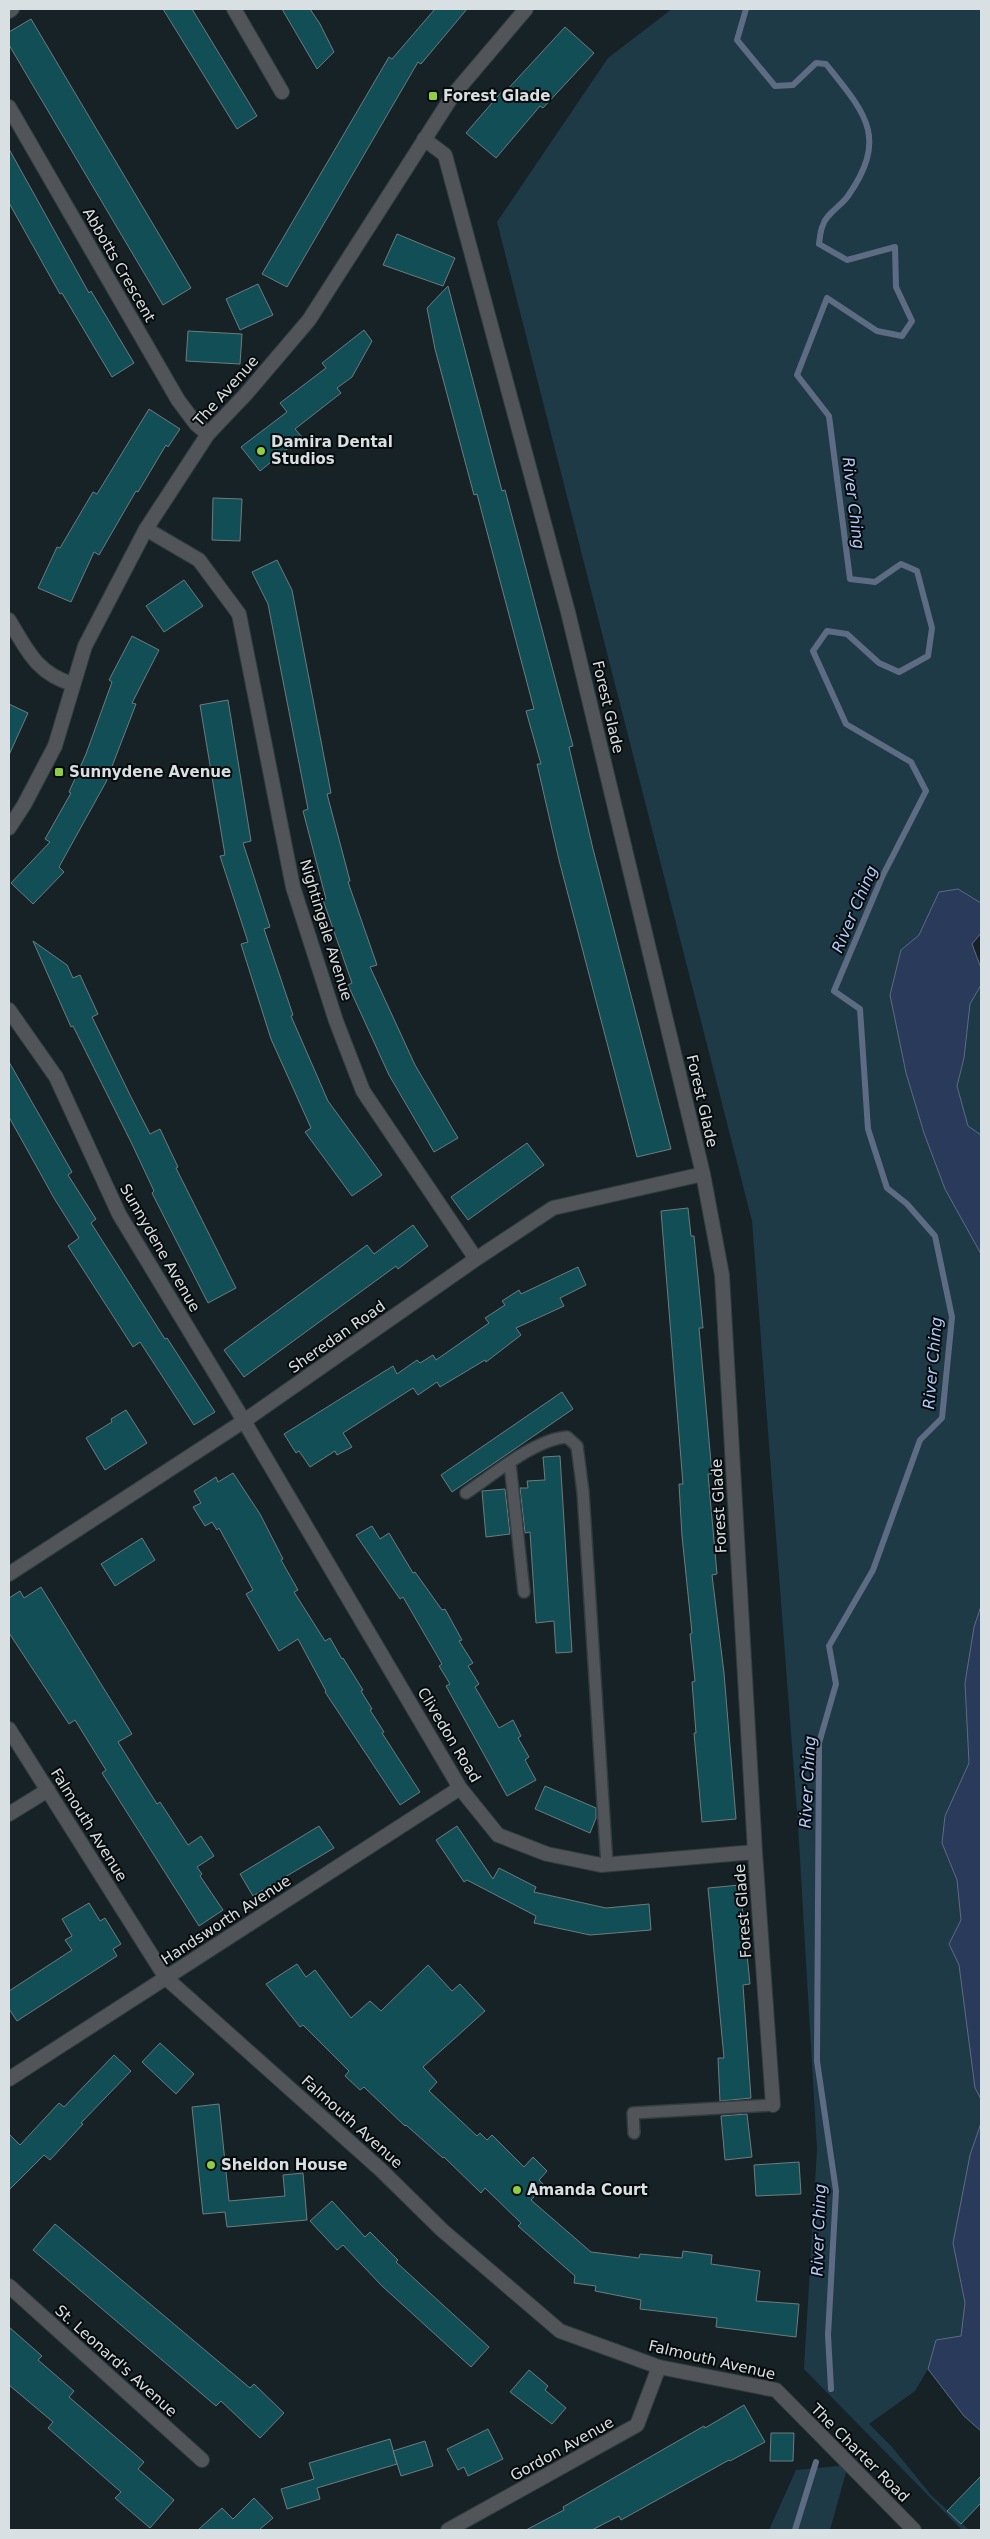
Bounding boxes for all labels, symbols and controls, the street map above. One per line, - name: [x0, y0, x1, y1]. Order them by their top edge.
- place label: Forest Glade: [443, 87, 550, 105]
- marker: Forest Glade: [427, 90, 439, 102]
- street label: Abbotts Crescent: [79, 205, 159, 325]
- street label: The Avenue: [189, 352, 262, 431]
- place label: Damira Dental Studios: [271, 433, 393, 468]
- marker: Damira Dental Studios: [255, 445, 267, 457]
- water label: River Ching: [838, 456, 869, 550]
- street label: Forest Glade: [589, 659, 627, 755]
- place label: Sunnydene Avenue: [69, 763, 231, 781]
- marker: Sunnydene Avenue: [53, 766, 65, 778]
- street label: Nightingale Avenue: [296, 857, 356, 1003]
- water label: River Ching: [828, 863, 881, 956]
- street label: Forest Glade: [683, 1053, 721, 1149]
- street label: Sunnydene Avenue: [116, 1181, 204, 1315]
- street label: Sheredan Road: [285, 1297, 389, 1377]
- water label: River Ching: [919, 1316, 946, 1410]
- street label: Forest Glade: [708, 1458, 730, 1554]
- street label: Clivedon Road: [414, 1684, 484, 1786]
- water label: River Ching: [796, 1735, 819, 1829]
- street label: Falmouth Avenue: [47, 1765, 131, 1885]
- street label: Forest Glade: [731, 1863, 755, 1959]
- street label: Handsworth Avenue: [158, 1871, 294, 1969]
- street label: Falmouth Avenue: [298, 2072, 406, 2172]
- place label: Sheldon House: [221, 2156, 347, 2174]
- marker: Sheldon House: [205, 2159, 217, 2171]
- place label: Amanda Court: [527, 2181, 648, 2199]
- water label: River Ching: [807, 2183, 830, 2277]
- marker: Amanda Court: [511, 2184, 523, 2196]
- street label: St. Leonard's Avenue: [51, 2301, 181, 2421]
- street label: Falmouth Avenue: [647, 2337, 777, 2383]
- street label: The Charter Road: [806, 2399, 913, 2506]
- street label: Gordon Avenue: [507, 2413, 617, 2485]

